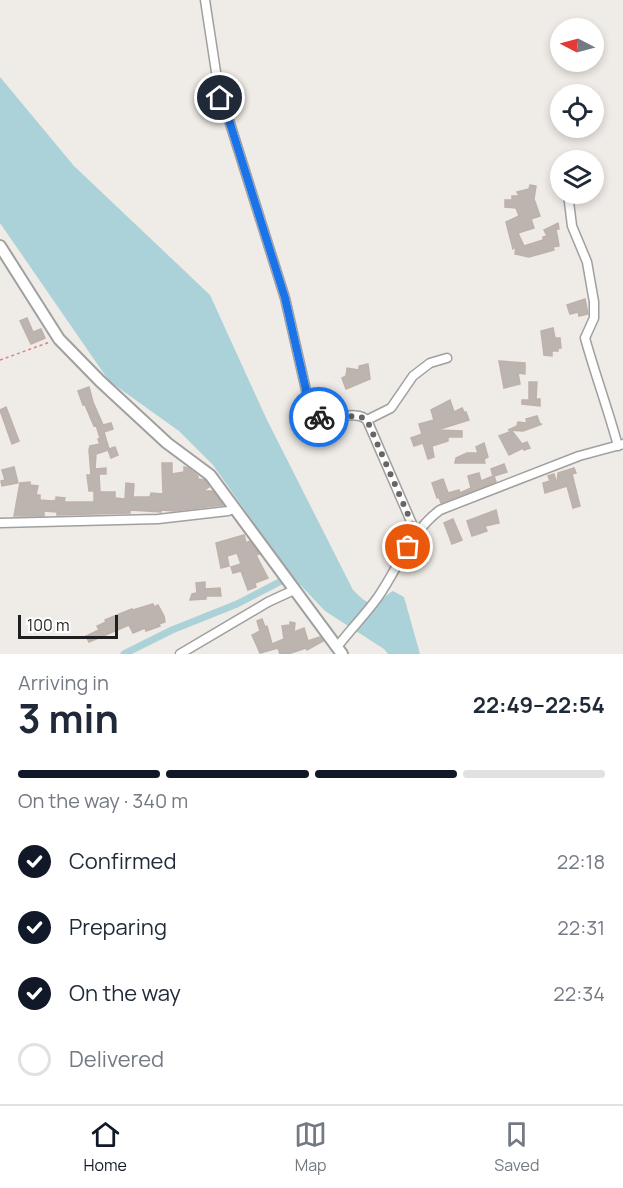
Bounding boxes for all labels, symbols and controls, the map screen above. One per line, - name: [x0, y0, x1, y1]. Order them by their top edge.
- north arrow: [550, 18, 604, 72]
- map controls: [550, 18, 604, 204]
- pin: [194, 72, 245, 123]
- icon: home: [203, 81, 236, 114]
- button: locate: [550, 84, 604, 138]
- button: layers: [550, 150, 604, 204]
- courier: [289, 387, 349, 447]
- icon: bike: [303, 401, 336, 434]
- pin: [382, 521, 433, 572]
- icon: bag: [391, 530, 424, 563]
- scale bar: [18, 612, 118, 640]
- text: 100 m: [27, 614, 70, 636]
- text: Arriving in: [18, 669, 109, 696]
- text: 22:49–22:54: [473, 690, 605, 720]
- text: 3 min: [18, 691, 119, 745]
- text: On the way · 340 m: [18, 787, 188, 814]
- icon: check: [18, 845, 51, 878]
- text: Confirmed: [69, 846, 177, 876]
- text: 22:18: [557, 848, 605, 875]
- icon: check: [18, 911, 51, 944]
- text: Preparing: [69, 912, 167, 942]
- text: 22:31: [557, 914, 605, 941]
- icon: check: [18, 977, 51, 1010]
- text: On the way: [69, 978, 181, 1008]
- text: 22:34: [553, 980, 605, 1007]
- text: Delivered: [69, 1044, 164, 1074]
- tab: Home: [84, 1118, 127, 1176]
- tab: Map: [294, 1118, 327, 1176]
- tab: Saved: [494, 1118, 539, 1176]

